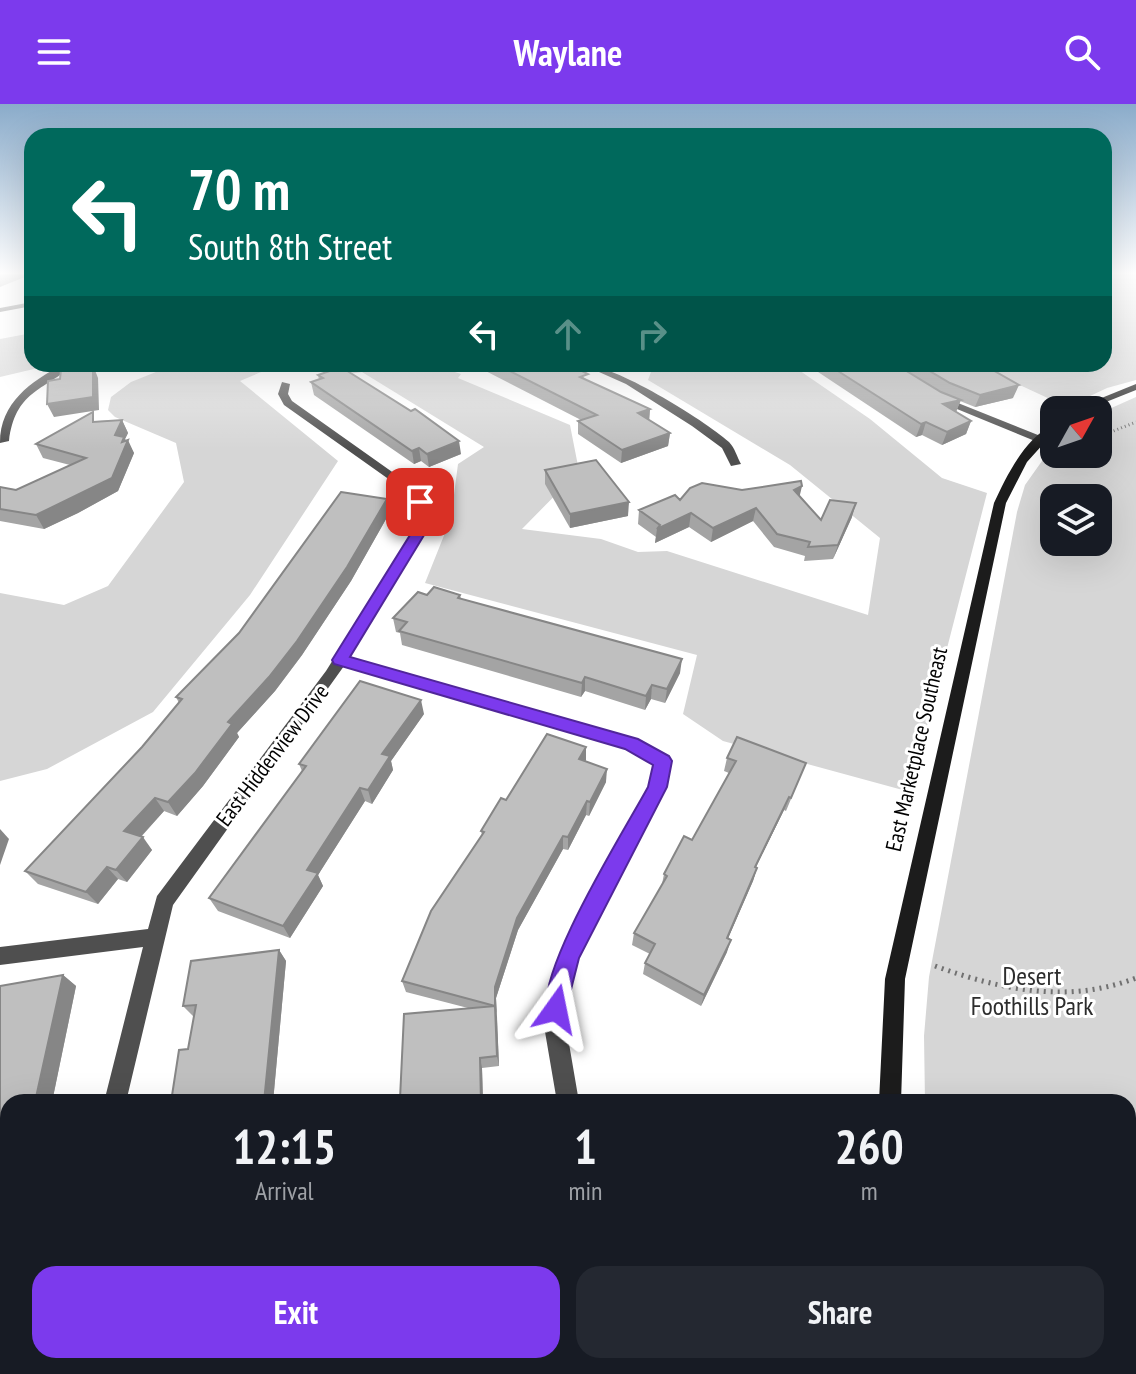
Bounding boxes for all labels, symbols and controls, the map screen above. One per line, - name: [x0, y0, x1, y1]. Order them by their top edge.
- text: Waylane: [514, 29, 622, 76]
- icon: menu: [32, 30, 76, 74]
- icon: search: [1060, 30, 1104, 74]
- text: 70 m: [188, 153, 290, 225]
- icon: left: [56, 160, 160, 264]
- text: South 8th Street: [188, 223, 392, 270]
- icon: left: [462, 312, 506, 356]
- icon: ahead: [546, 312, 590, 356]
- icon: right: [630, 312, 674, 356]
- north arrow: [1040, 396, 1112, 468]
- map controls: [1040, 396, 1112, 556]
- pin: [386, 468, 454, 536]
- icon: arrive: [398, 480, 442, 524]
- button: layers: [1040, 484, 1112, 556]
- street label: East Marketplace Southeast: [879, 644, 953, 854]
- street label: East Hiddenview Drive: [210, 679, 334, 831]
- park label: Desert Foothills Park: [971, 959, 1093, 1022]
- position arrow: [514, 967, 598, 1051]
- text: 12:15: [232, 1115, 336, 1177]
- text: 1: [574, 1115, 597, 1177]
- text: 260: [835, 1115, 904, 1177]
- text: Arrival: [255, 1174, 314, 1207]
- text: min: [568, 1174, 602, 1207]
- text: m: [861, 1174, 878, 1207]
- button: Exit: [32, 1266, 560, 1358]
- button: Share: [576, 1266, 1104, 1358]

